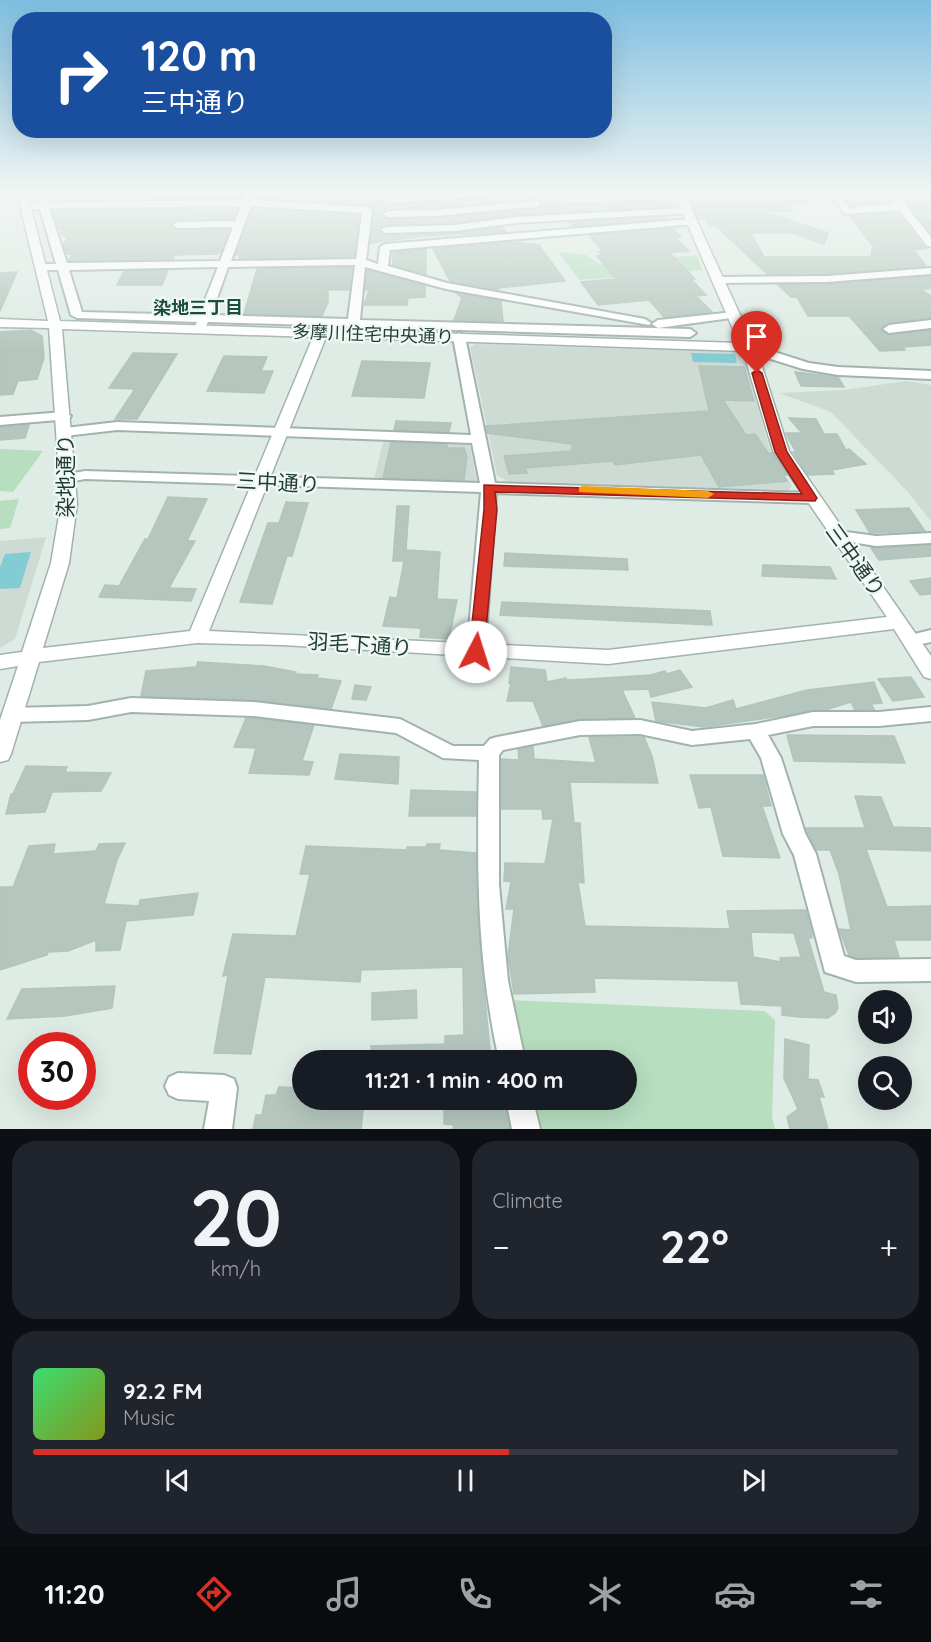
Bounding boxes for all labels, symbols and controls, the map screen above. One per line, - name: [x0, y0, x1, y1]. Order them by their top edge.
- text: 120 m: [141, 29, 258, 82]
- icon: right: [42, 36, 120, 114]
- text: 三中通り: [141, 85, 249, 119]
- district label: 染地三丁目: [153, 296, 243, 319]
- pin: [731, 311, 782, 373]
- street label: 多摩川住宅中央通り: [292, 320, 454, 348]
- icon: arrive: [740, 320, 773, 353]
- street label: 染地通り: [52, 434, 78, 518]
- street label: 三中通り: [235, 467, 321, 497]
- street label: 三中通り: [821, 518, 891, 602]
- position arrow: [444, 620, 508, 684]
- street label: 羽毛下通り: [307, 627, 413, 661]
- map controls: [858, 990, 912, 1110]
- button: sound: [858, 990, 912, 1044]
- speed limit sign: 30: [18, 1032, 96, 1110]
- button: search: [858, 1056, 912, 1110]
- text: 11:21 · 1 min · 400 m: [365, 1066, 564, 1094]
- text: 20: [190, 1168, 282, 1266]
- text: Climate: [493, 1188, 563, 1213]
- text: 22°: [660, 1218, 729, 1274]
- text: −: [493, 1226, 510, 1267]
- text: +: [879, 1226, 898, 1267]
- text: km/h: [210, 1256, 261, 1281]
- text: 92.2 FM: [123, 1377, 203, 1405]
- text: Music: [123, 1405, 175, 1430]
- icon: previous: [161, 1464, 194, 1497]
- icon: pause: [449, 1464, 482, 1497]
- icon: next: [737, 1464, 770, 1497]
- icon: directions: [193, 1573, 235, 1615]
- icon: music: [323, 1573, 365, 1615]
- icon: phone: [454, 1573, 496, 1615]
- icon: climate: [584, 1573, 626, 1615]
- icon: car: [714, 1573, 756, 1615]
- icon: filters: [845, 1573, 887, 1615]
- text: 11:20: [44, 1577, 105, 1611]

